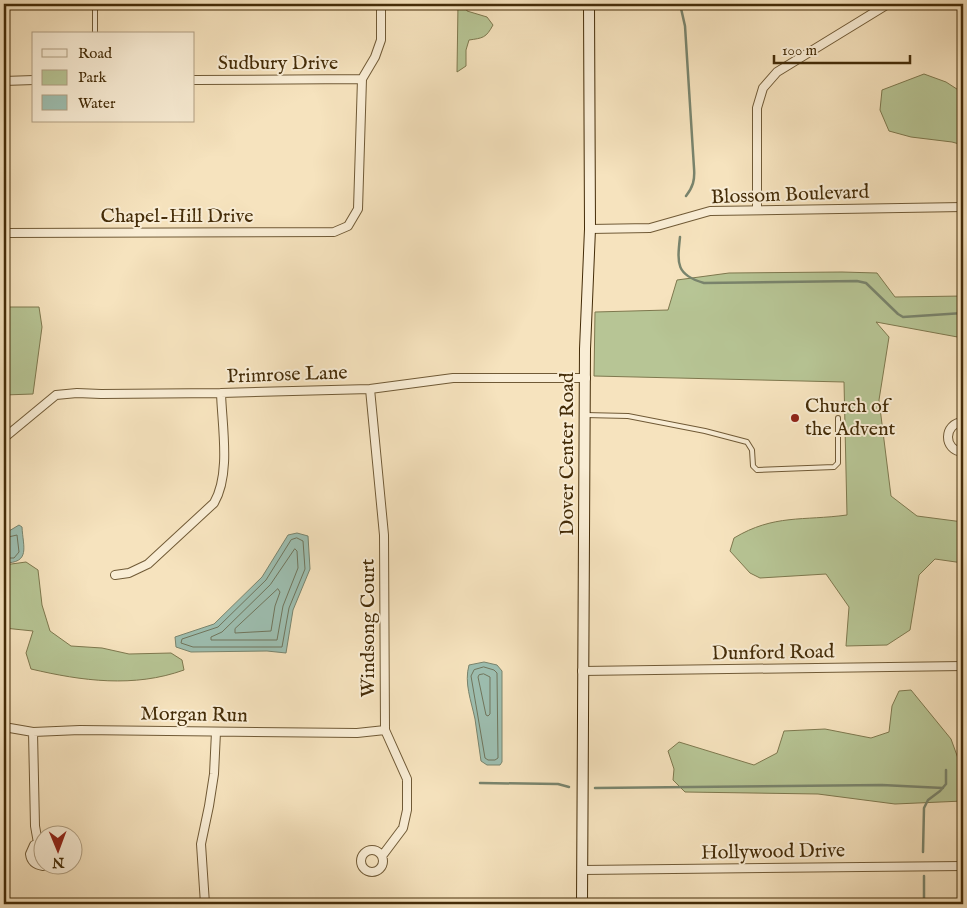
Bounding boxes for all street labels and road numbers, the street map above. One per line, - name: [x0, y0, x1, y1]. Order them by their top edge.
- street label: Sudbury Drive: [218, 51, 338, 76]
- street label: Blossom Boulevard: [710, 180, 870, 210]
- street label: Chapel-Hill Drive: [101, 204, 253, 229]
- street label: Primrose Lane: [226, 360, 348, 390]
- street label: Dover Center Road: [555, 372, 580, 536]
- street label: Windsong Court: [356, 558, 381, 697]
- street label: Dunford Road: [712, 639, 835, 667]
- street label: Morgan Run: [140, 702, 248, 728]
- street label: Hollywood Drive: [701, 838, 845, 866]

